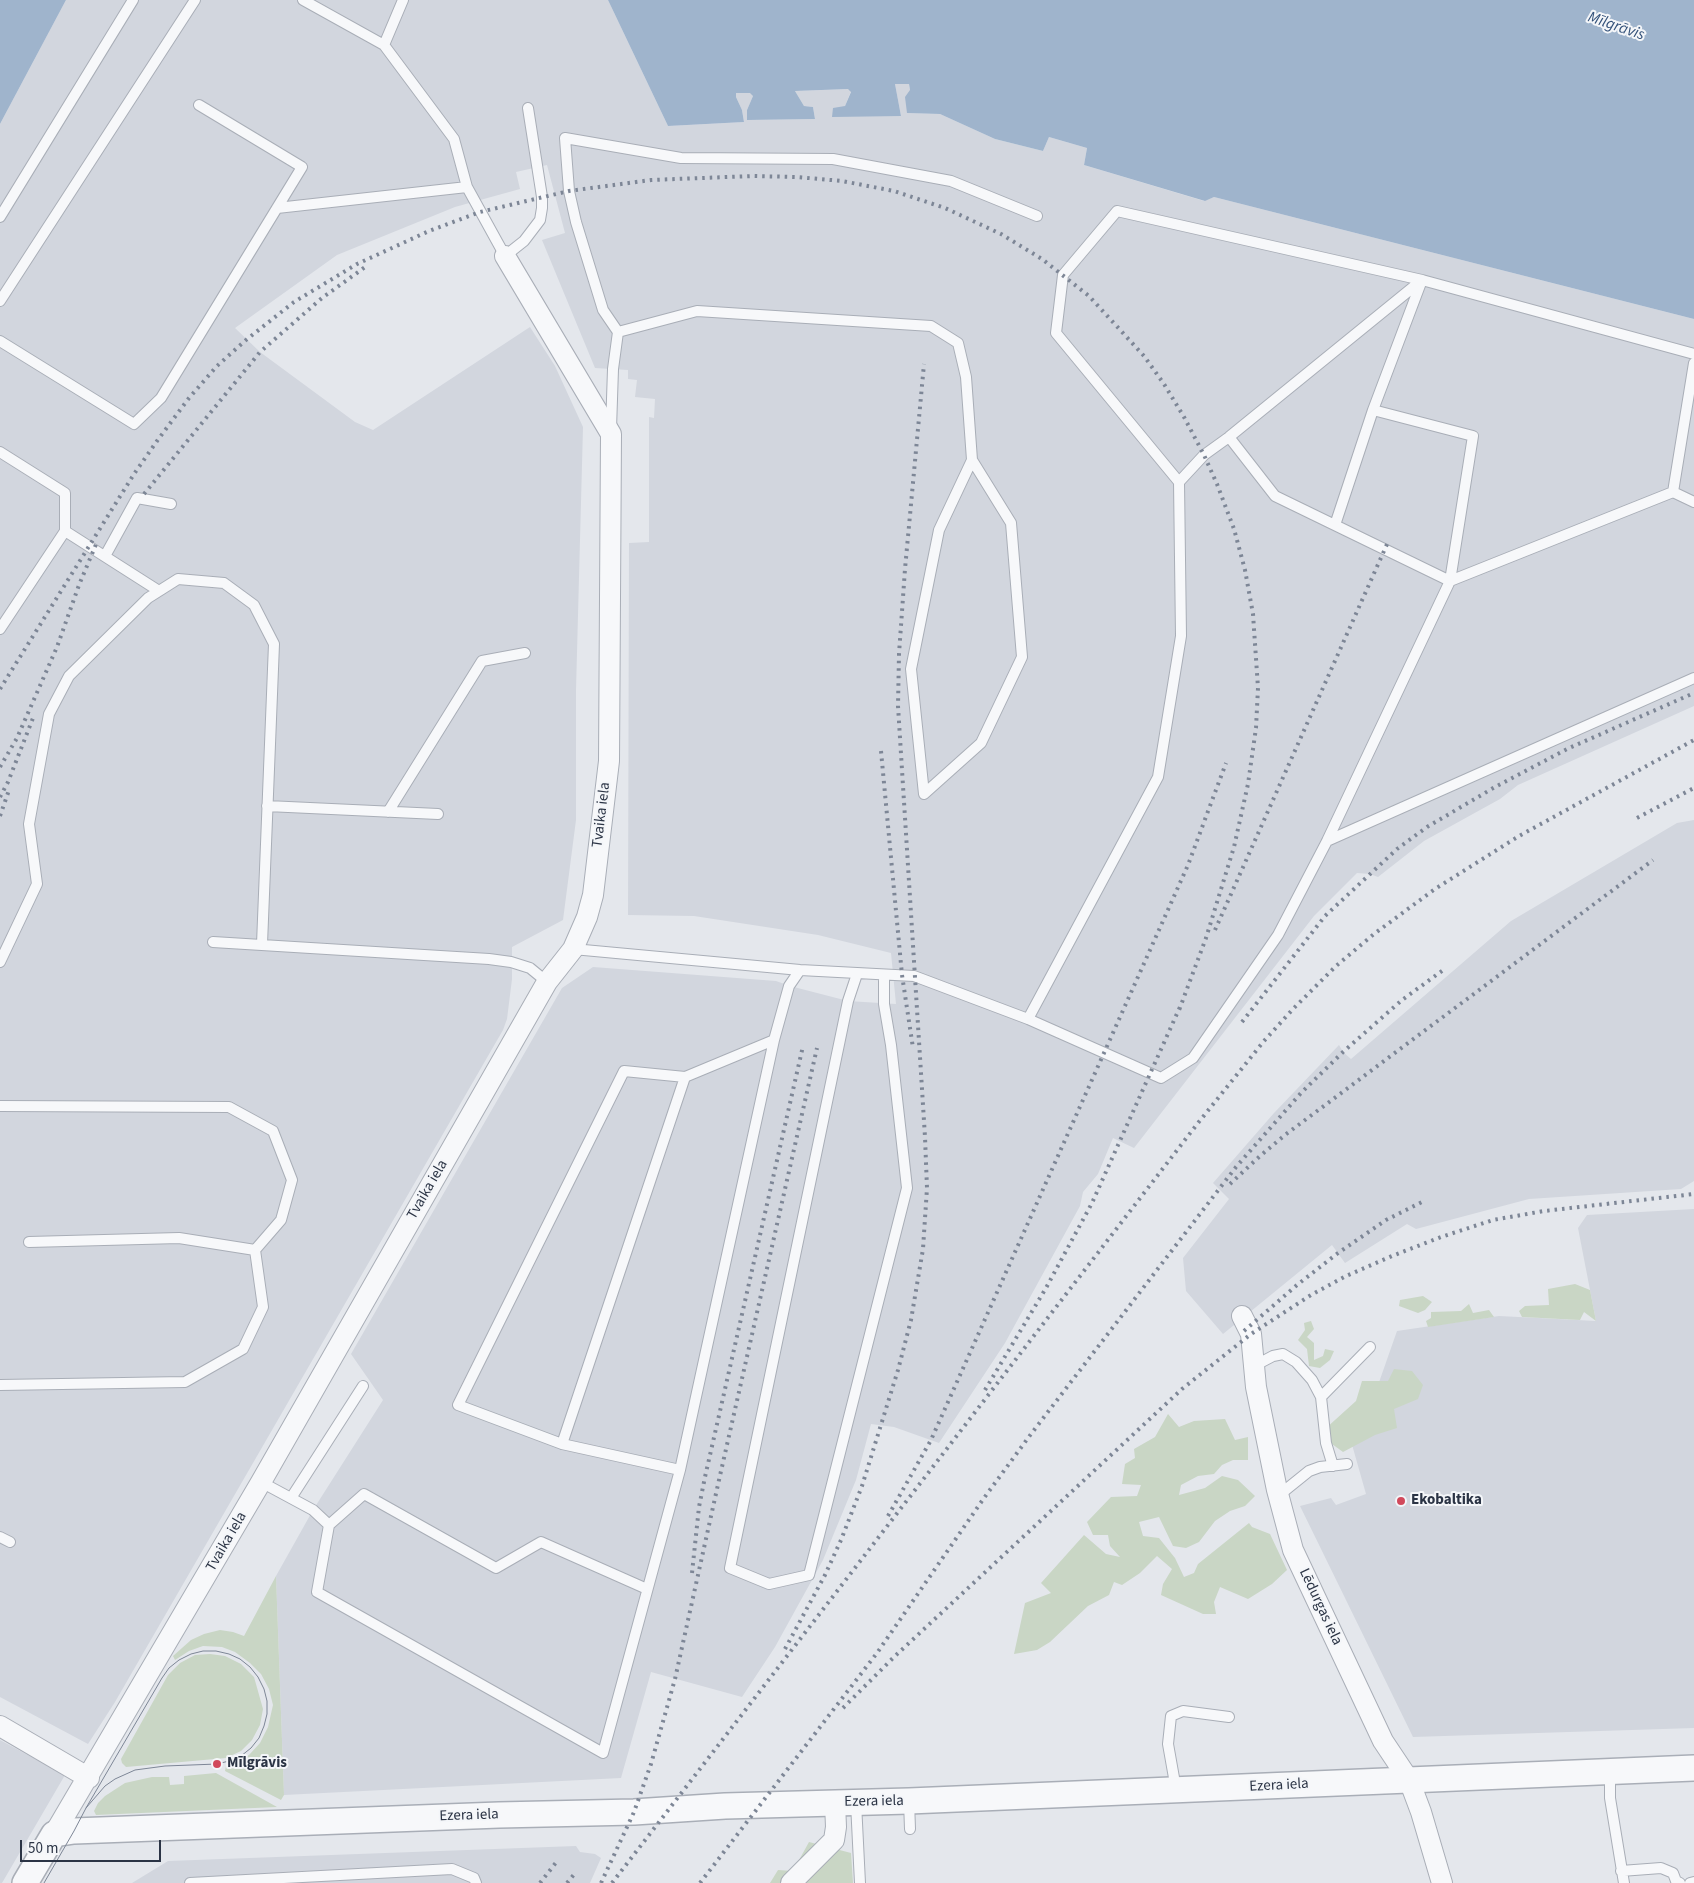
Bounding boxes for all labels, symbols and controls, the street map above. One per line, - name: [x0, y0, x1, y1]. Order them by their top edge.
- water label: Mīlgrāvis: [1585, 8, 1647, 46]
- street label: Tvaika iela: [589, 781, 615, 849]
- street label: Tvaika iela: [404, 1157, 452, 1223]
- place label: Ekobaltika: [1411, 1492, 1482, 1510]
- marker: Ekobaltika: [1395, 1495, 1407, 1507]
- street label: Tvaika iela: [203, 1509, 251, 1575]
- street label: Lēdurgas iela: [1294, 1566, 1346, 1648]
- place label: Mīlgrāvis: [227, 1755, 287, 1773]
- marker: Mīlgrāvis: [211, 1758, 223, 1770]
- street label: Ezera iela: [1249, 1775, 1309, 1797]
- street label: Ezera iela: [844, 1792, 904, 1812]
- street label: Ezera iela: [439, 1806, 499, 1826]
- scale bar: [22, 1830, 164, 1862]
- text: 50 m: [28, 1838, 58, 1859]

